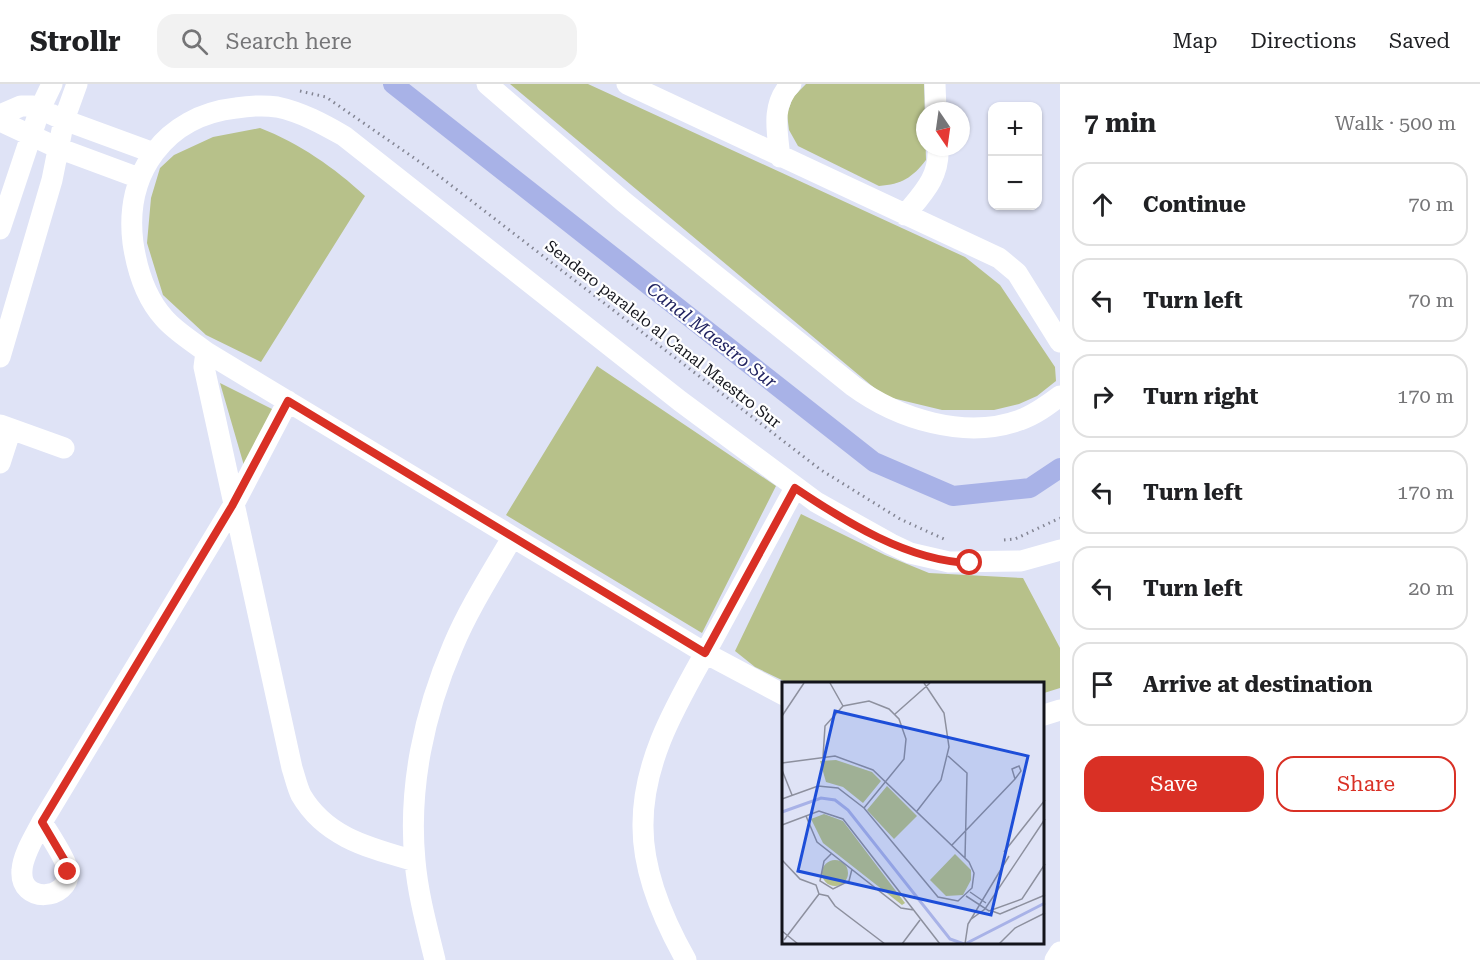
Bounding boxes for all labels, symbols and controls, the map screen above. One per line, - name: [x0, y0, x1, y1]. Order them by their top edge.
- search box: [157, 14, 577, 68]
- text: Strollr: [30, 25, 121, 58]
- icon: search: [178, 25, 211, 58]
- text: Search here: [226, 29, 352, 54]
- text: Map: [1173, 29, 1217, 53]
- text: Directions: [1250, 29, 1356, 53]
- text: Saved: [1389, 29, 1450, 53]
- north arrow: [916, 102, 970, 156]
- map controls: [988, 102, 1042, 210]
- button: +: [988, 102, 1042, 156]
- text: 7 min: [1084, 108, 1156, 138]
- text: Walk · 500 m: [1335, 111, 1456, 135]
- button: −: [988, 156, 1042, 210]
- icon: ahead: [1086, 188, 1119, 221]
- text: Continue: [1143, 192, 1246, 217]
- text: 70 m: [1408, 192, 1454, 216]
- street label: Sendero paralelo al Canal Maestro Sur: [541, 236, 785, 432]
- water label: Canal Maestro Sur: [643, 277, 781, 393]
- icon: left: [1086, 284, 1119, 317]
- text: Turn left: [1143, 288, 1243, 313]
- text: 70 m: [1408, 288, 1454, 312]
- icon: right: [1086, 380, 1119, 413]
- text: Turn right: [1143, 384, 1258, 409]
- text: 170 m: [1397, 384, 1454, 408]
- icon: left: [1086, 476, 1119, 509]
- text: Turn left: [1143, 480, 1243, 505]
- text: 170 m: [1397, 480, 1454, 504]
- route start: [956, 549, 982, 575]
- icon: left: [1086, 572, 1119, 605]
- text: Turn left: [1143, 576, 1243, 601]
- text: 20 m: [1408, 576, 1454, 600]
- icon: arrive: [1086, 668, 1119, 701]
- text: Arrive at destination: [1143, 672, 1372, 697]
- inset map: [782, 682, 1045, 945]
- button: Save: [1084, 756, 1264, 812]
- button: Share: [1276, 756, 1456, 812]
- route end: [54, 858, 80, 884]

